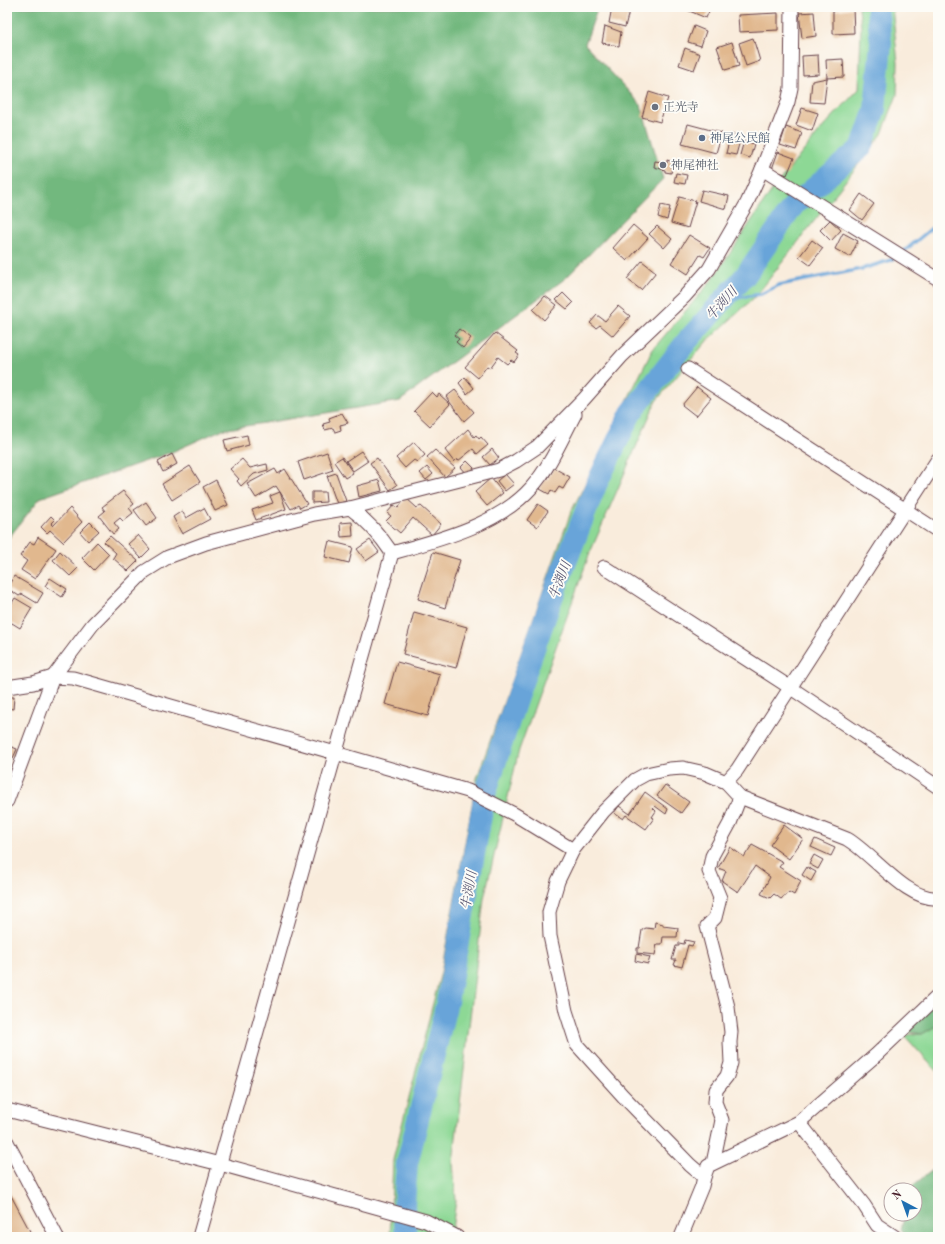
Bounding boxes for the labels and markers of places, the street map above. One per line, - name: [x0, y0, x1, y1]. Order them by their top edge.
- place label: 正光寺: [663, 100, 699, 114]
- marker: 正光寺: [650, 102, 660, 112]
- place label: 神尾公民館: [710, 131, 770, 145]
- marker: 神尾公民館: [697, 133, 707, 143]
- place label: 神尾神社: [671, 158, 719, 172]
- marker: 神尾神社: [658, 160, 668, 170]

